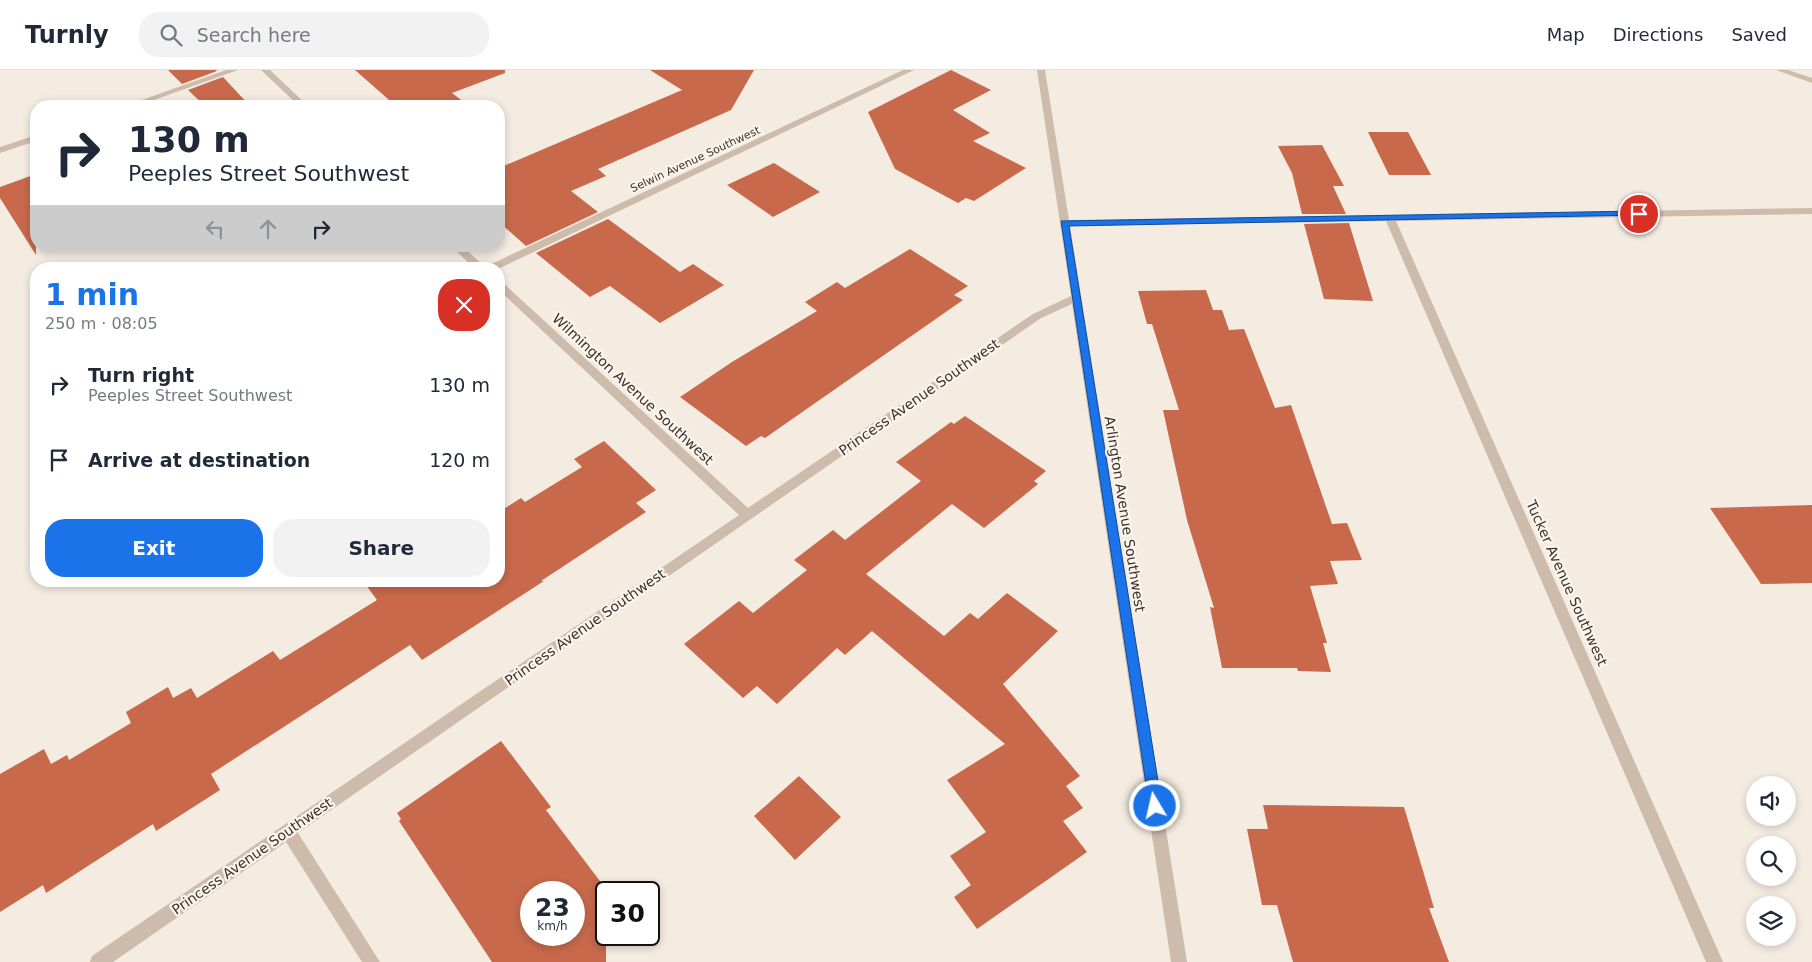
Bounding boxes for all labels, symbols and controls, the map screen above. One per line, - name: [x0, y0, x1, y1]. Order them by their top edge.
- search box: [139, 12, 489, 57]
- text: Turnly: [25, 21, 109, 49]
- icon: search: [157, 21, 185, 49]
- text: Search here: [197, 24, 311, 46]
- text: Map: [1547, 24, 1585, 45]
- text: Directions: [1613, 24, 1703, 45]
- text: Saved: [1731, 24, 1787, 45]
- icon: right: [45, 120, 110, 185]
- text: 130 m: [128, 120, 250, 160]
- street label: Selwin Avenue Southwest: [628, 123, 763, 195]
- text: Peeples Street Southwest: [128, 161, 409, 186]
- pin: [1618, 193, 1660, 235]
- icon: arrive: [1625, 200, 1653, 228]
- icon: left: [201, 215, 229, 243]
- icon: ahead: [254, 215, 282, 243]
- icon: right: [307, 215, 335, 243]
- text: 1 min: [45, 277, 139, 312]
- button: close: [438, 279, 490, 331]
- street label: Wilmington Avenue Southwest: [549, 310, 717, 468]
- text: 250 m · 08:05: [45, 314, 158, 333]
- street label: Princess Avenue Southwest: [836, 335, 1003, 459]
- text: Turn right: [88, 364, 194, 386]
- icon: right: [45, 371, 73, 399]
- text: 130 m: [429, 374, 490, 396]
- text: Peeples Street Southwest: [88, 386, 292, 405]
- street label: Arlington Avenue Southwest: [1102, 415, 1148, 614]
- icon: arrive: [45, 446, 73, 474]
- text: Arrive at destination: [88, 449, 310, 471]
- text: 120 m: [429, 449, 490, 471]
- street label: Tucker Avenue Southwest: [1523, 497, 1611, 669]
- button: Exit: [45, 519, 263, 577]
- button: Share: [273, 519, 490, 577]
- street label: Princess Avenue Southwest: [502, 565, 669, 689]
- map controls: [1746, 776, 1796, 946]
- button: sound: [1746, 776, 1796, 826]
- position arrow: [1128, 779, 1180, 831]
- street label: Princess Avenue Southwest: [169, 794, 336, 918]
- button: search: [1746, 836, 1796, 886]
- speed limit sign: 30: [595, 881, 660, 946]
- text: 23: [535, 893, 570, 922]
- button: layers: [1746, 896, 1796, 946]
- text: km/h: [537, 919, 568, 933]

